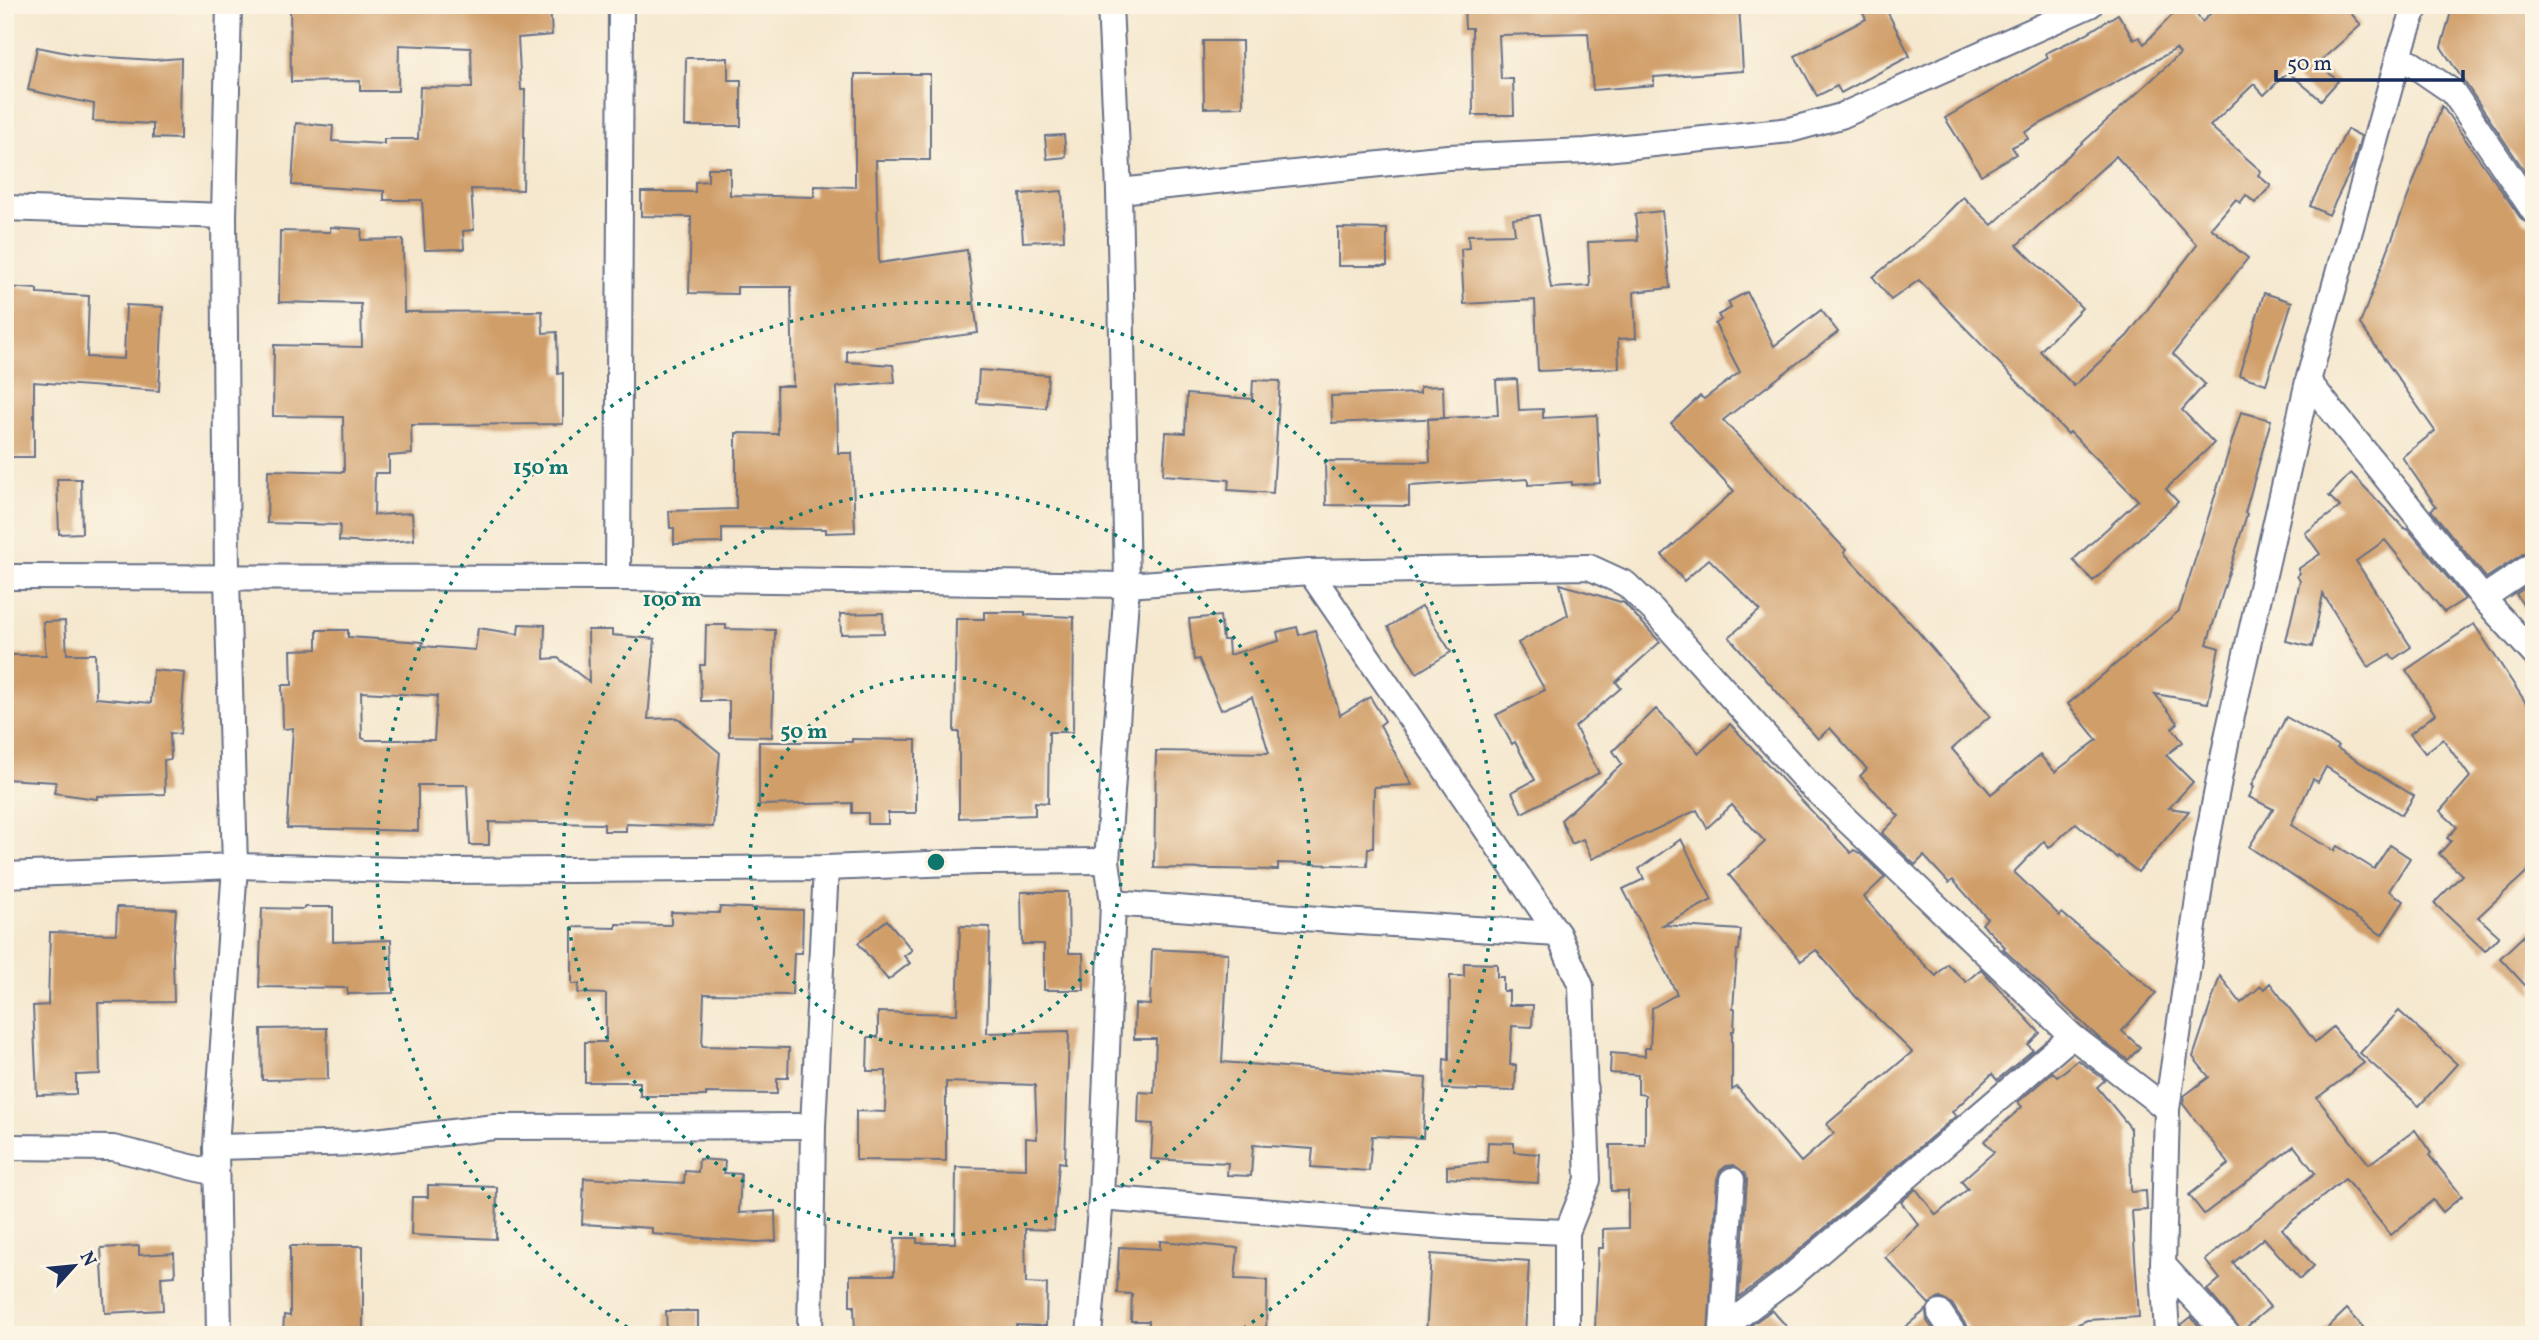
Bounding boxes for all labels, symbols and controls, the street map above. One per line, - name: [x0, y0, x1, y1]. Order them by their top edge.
- scale bar: [2276, 38, 2464, 82]
- text: 50 m: [2287, 50, 2332, 79]
- text: 150 m: [513, 454, 569, 483]
- text: 100 m: [642, 586, 702, 615]
- text: 50 m: [780, 718, 828, 747]
- centre of rings: [924, 850, 948, 874]
- north arrow: [38, 1232, 108, 1302]
- text: N: [73, 1247, 102, 1271]

